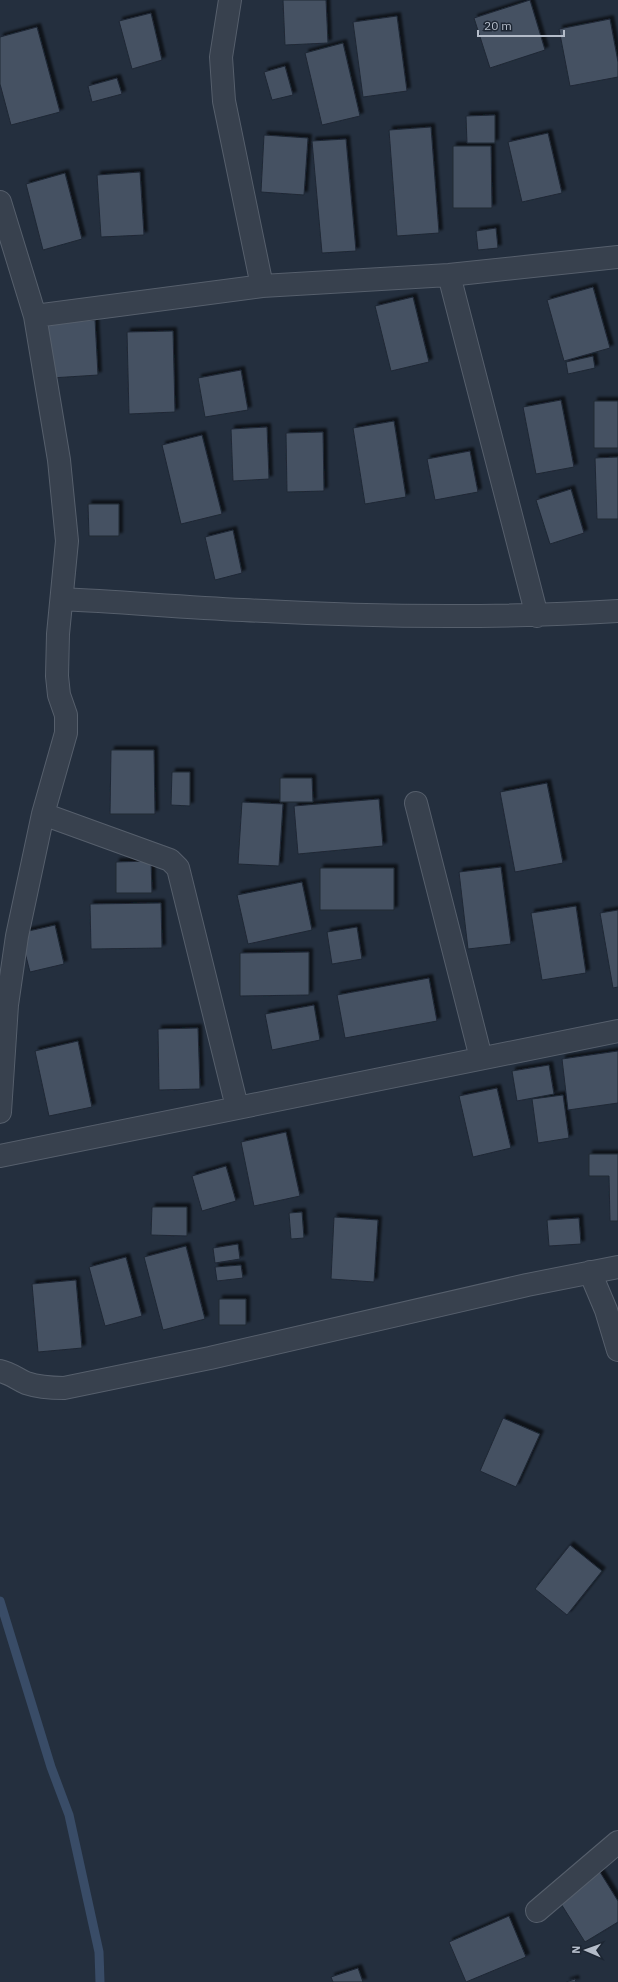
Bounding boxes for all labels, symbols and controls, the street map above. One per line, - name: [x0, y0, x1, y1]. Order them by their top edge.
- scale bar: [478, 12, 564, 38]
- text: 20 m: [484, 18, 512, 33]
- north arrow: [566, 1930, 606, 1970]
- text: N: [569, 1945, 583, 1954]

